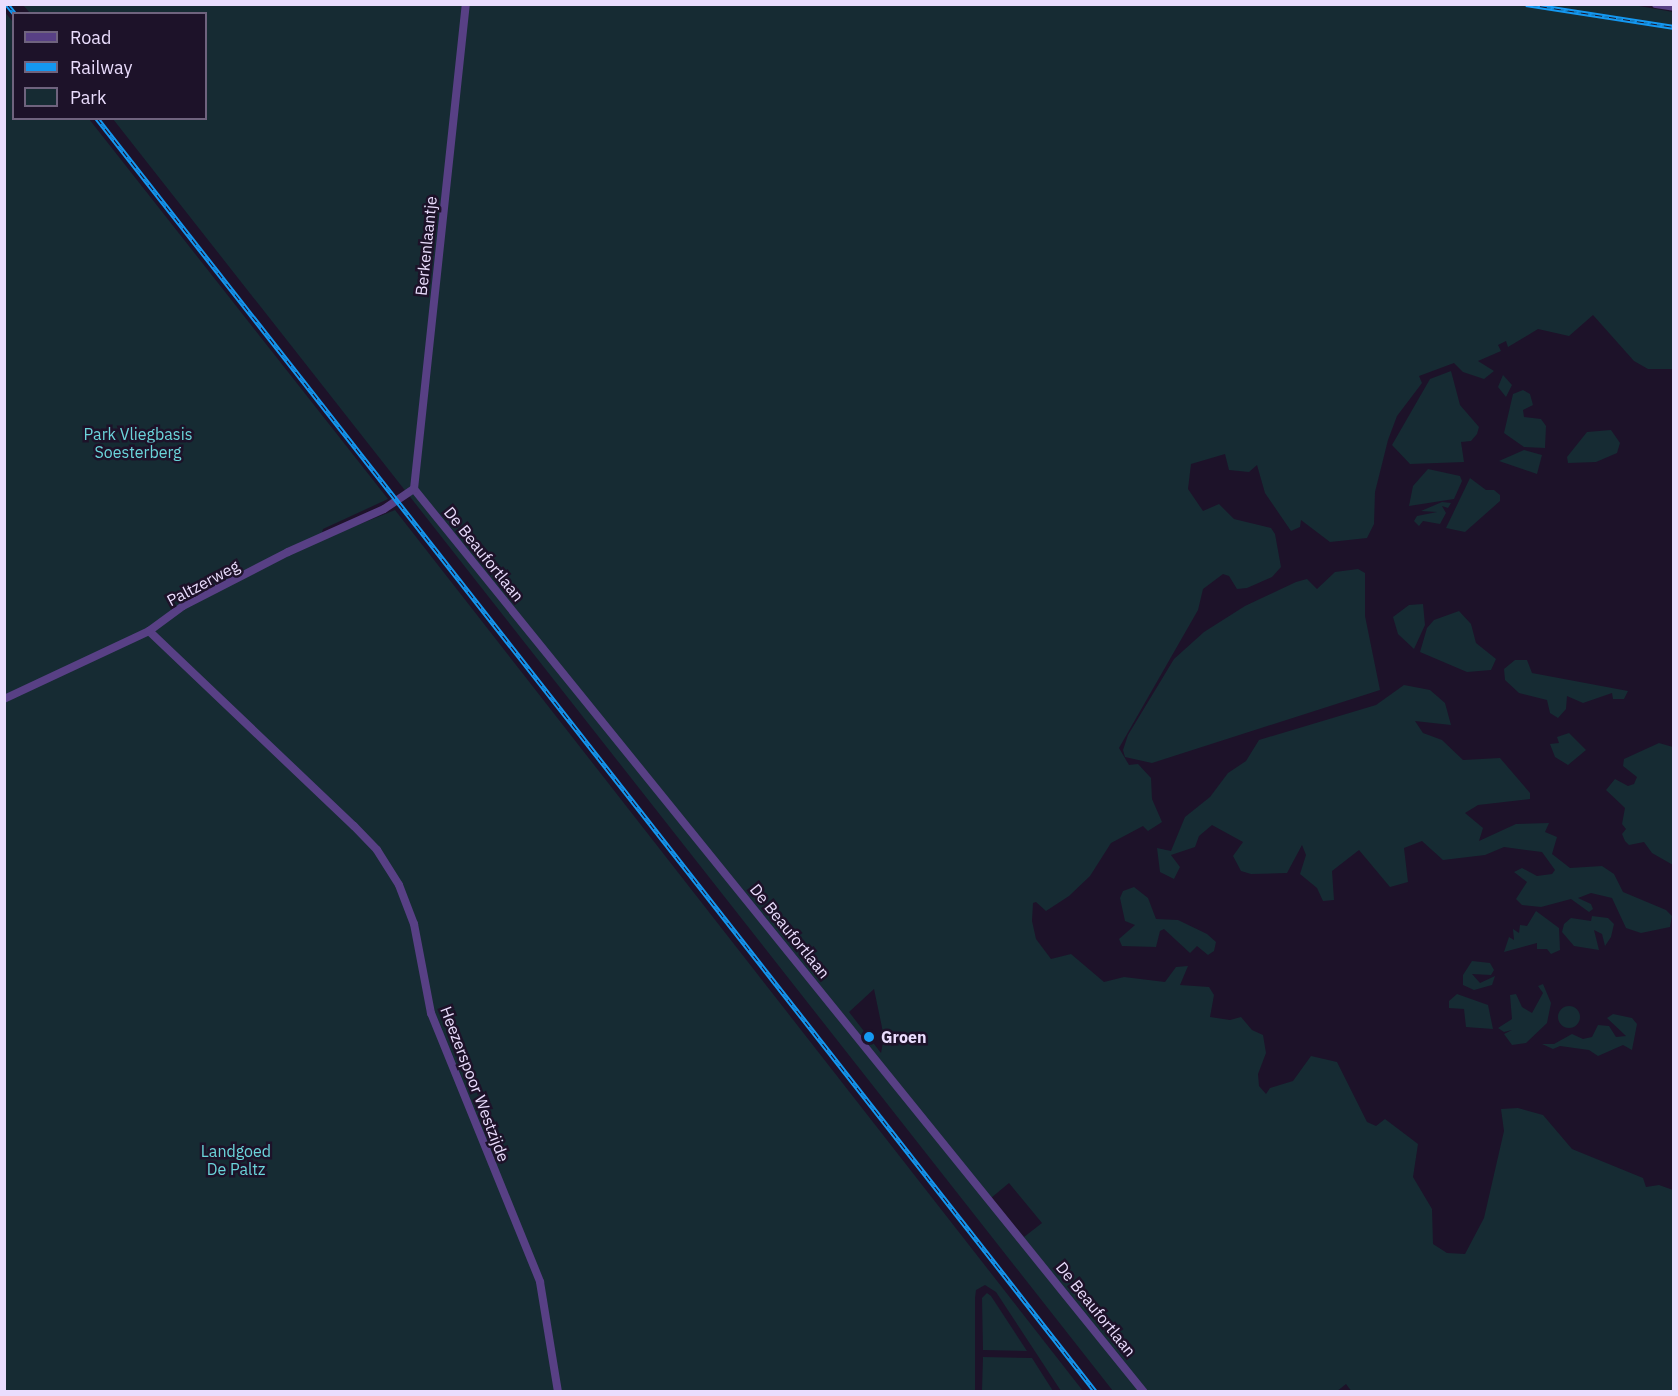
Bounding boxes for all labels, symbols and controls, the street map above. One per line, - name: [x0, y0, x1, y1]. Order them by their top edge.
- legend: [12, 12, 207, 120]
- text: Road: [70, 26, 111, 49]
- text: Railway: [70, 56, 132, 79]
- text: Park: [70, 86, 106, 109]
- street label: Berkenlaantje: [411, 195, 441, 297]
- park label: Park Vliegbasis Soesterberg: [84, 424, 192, 462]
- street label: De Beaufortlaan: [440, 503, 528, 605]
- street label: Paltzerweg: [163, 556, 243, 610]
- street label: De Beaufortlaan: [746, 880, 834, 982]
- street label: Heezerspoor Westzijde: [436, 1004, 514, 1164]
- place label: Groen: [881, 1027, 926, 1047]
- marker: Groen: [862, 1030, 876, 1044]
- park label: Landgoed De Paltz: [201, 1141, 271, 1179]
- street label: De Beaufortlaan: [1052, 1258, 1140, 1360]

